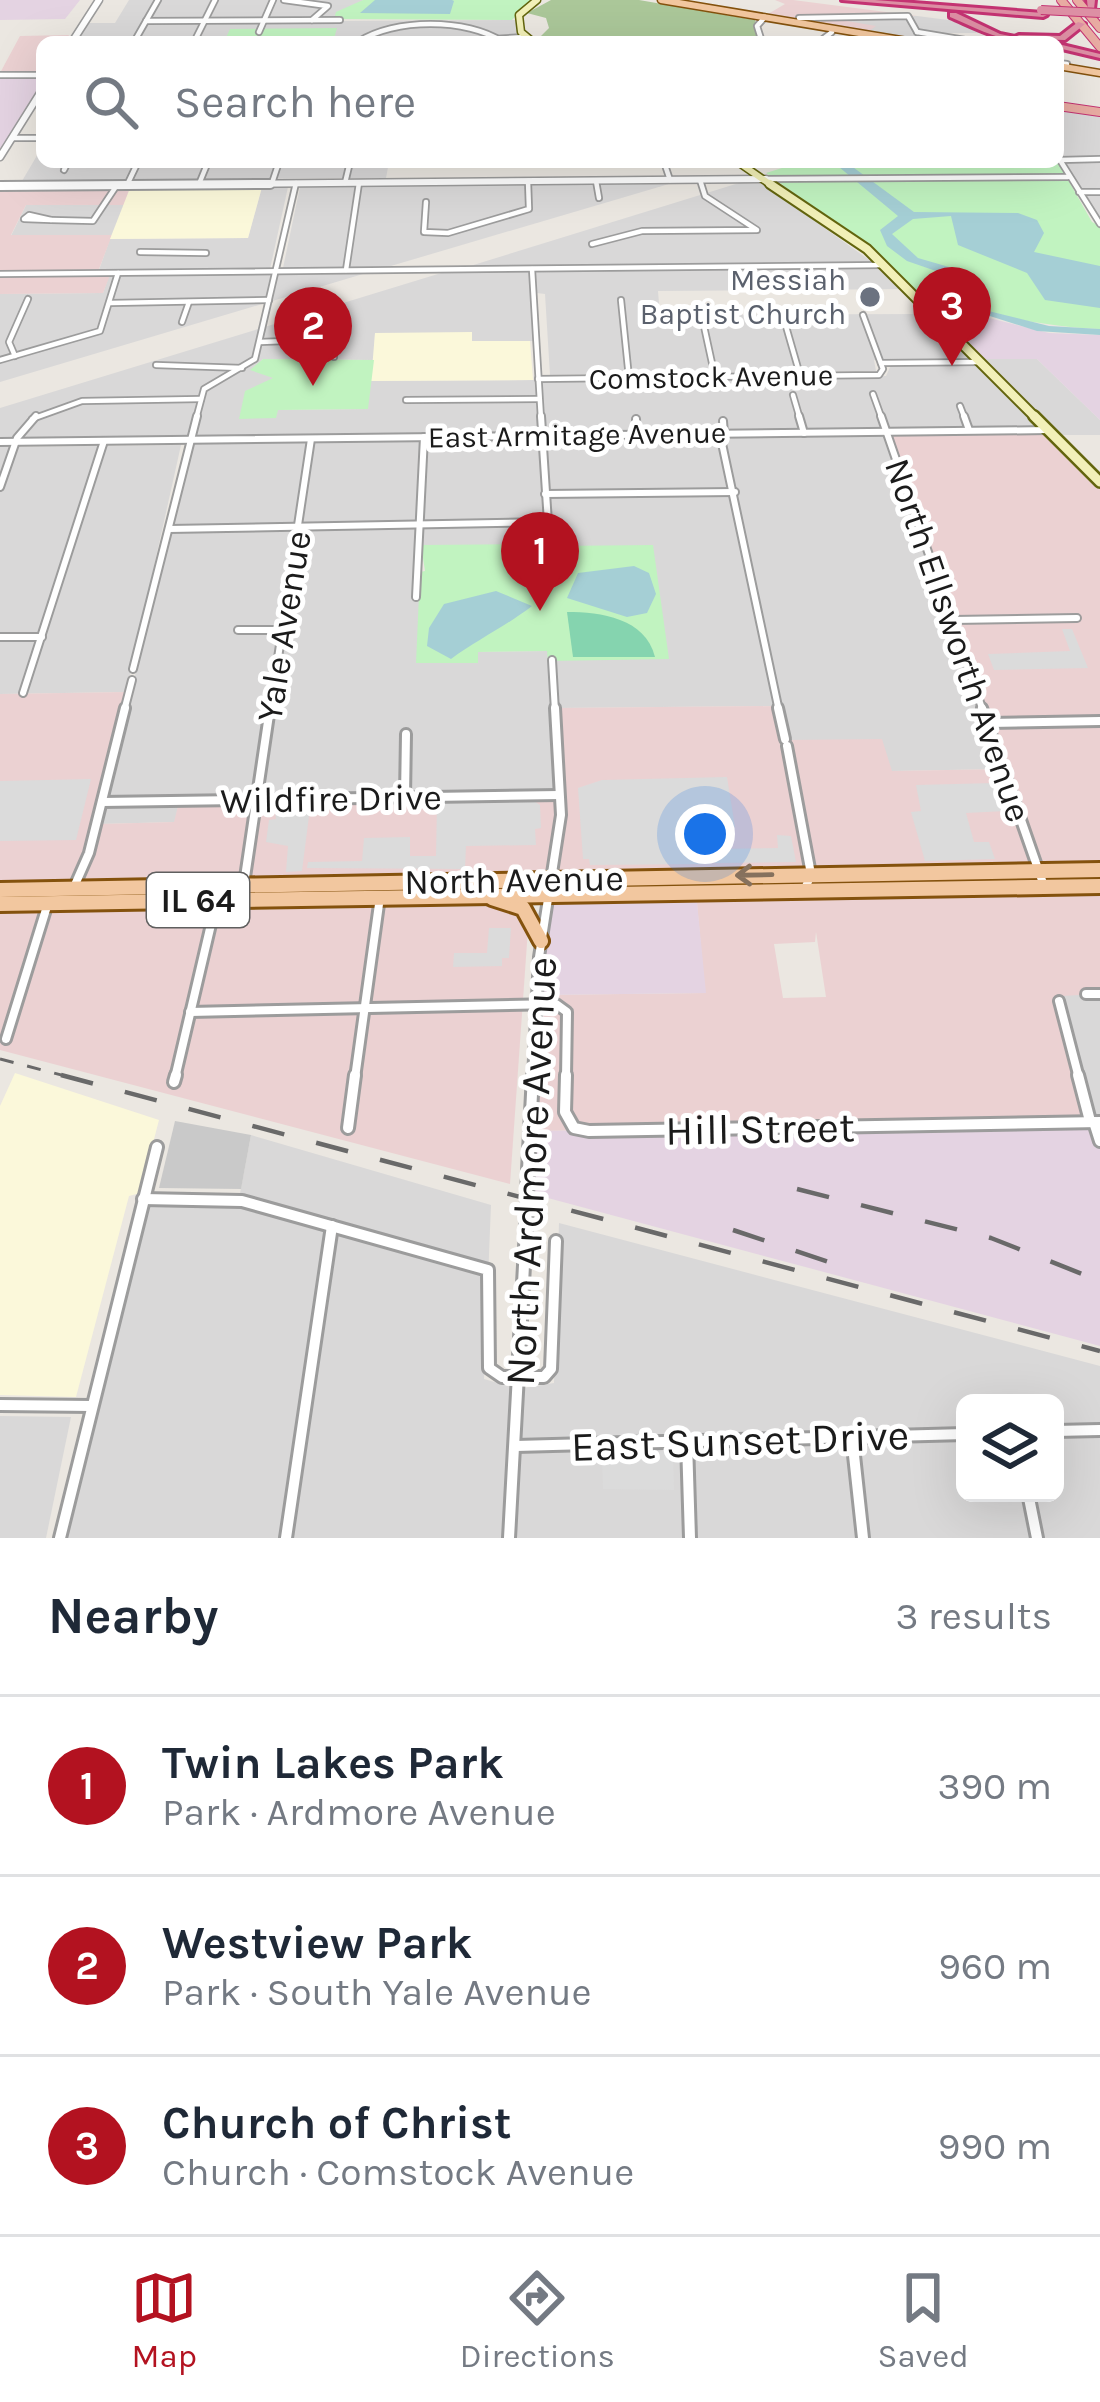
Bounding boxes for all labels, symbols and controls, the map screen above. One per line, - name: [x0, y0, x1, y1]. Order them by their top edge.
- search box: [36, 36, 1064, 168]
- icon: search: [78, 69, 144, 135]
- text: Search here: [174, 76, 416, 128]
- place label: Messiah Baptist Church: [640, 262, 846, 332]
- pin: 3: [913, 267, 991, 366]
- marker: Messiah Baptist Church: [857, 284, 883, 310]
- pin: 2: [274, 287, 352, 386]
- street label: Comstock Avenue: [588, 357, 834, 397]
- street label: East Armitage Avenue: [427, 414, 727, 456]
- street label: North Ellsworth Avenue: [876, 453, 1040, 828]
- pin: 1: [501, 512, 579, 611]
- street label: Yale Avenue: [248, 528, 320, 725]
- street label: Wildfire Drive: [220, 776, 442, 822]
- your location: [675, 804, 735, 864]
- street label: North Avenue: [404, 857, 624, 903]
- one-way arrow: [735, 863, 774, 886]
- road number: IL 64: [147, 873, 249, 927]
- street label: North Ardmore Avenue: [495, 955, 567, 1387]
- street label: Hill Street: [665, 1102, 855, 1156]
- map controls: [956, 1394, 1064, 1502]
- button: layers: [956, 1394, 1064, 1502]
- street label: East Sunset Drive: [570, 1410, 910, 1472]
- text: Nearby: [48, 1586, 218, 1646]
- text: 3 results: [895, 1593, 1052, 1639]
- text: Twin Lakes Park: [162, 1737, 504, 1789]
- text: 1: [80, 1763, 94, 1809]
- text: 390 m: [937, 1763, 1052, 1809]
- text: Park · Ardmore Avenue: [162, 1789, 556, 1835]
- text: Westview Park: [162, 1917, 472, 1969]
- text: 2: [75, 1943, 99, 1989]
- text: 960 m: [938, 1943, 1052, 1989]
- text: Park · South Yale Avenue: [162, 1969, 592, 2015]
- text: Church of Christ: [162, 2097, 512, 2149]
- text: 3: [75, 2123, 99, 2169]
- text: 990 m: [938, 2123, 1052, 2169]
- text: Church · Comstock Avenue: [162, 2149, 634, 2195]
- tab: Map: [131, 2265, 197, 2375]
- tab: Directions: [460, 2265, 615, 2375]
- tab: Saved: [878, 2265, 969, 2375]

